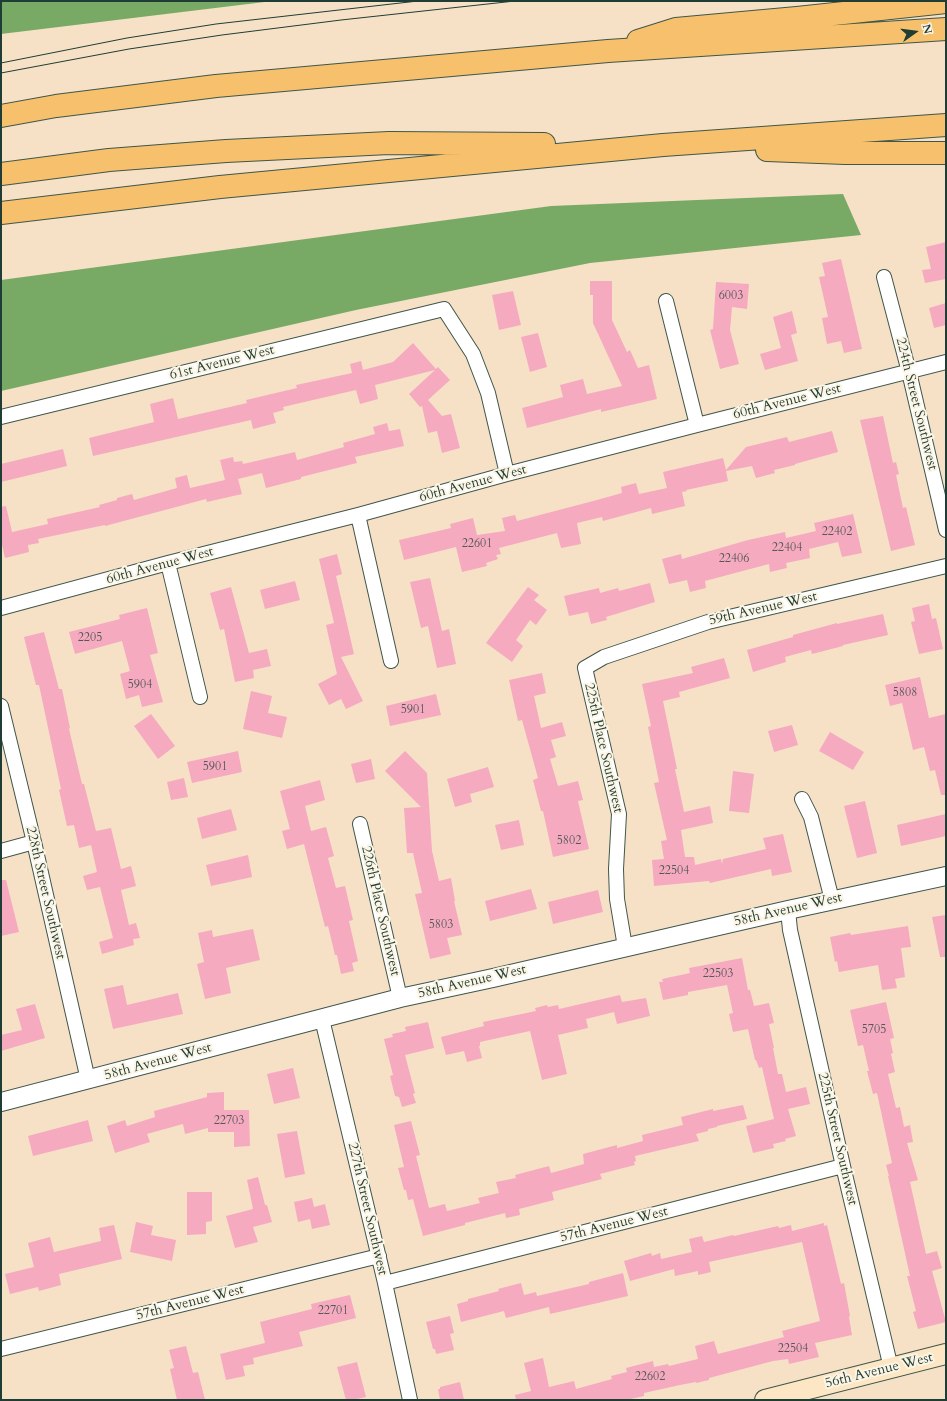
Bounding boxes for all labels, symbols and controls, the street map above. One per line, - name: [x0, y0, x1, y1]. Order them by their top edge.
- north arrow: [895, 12, 935, 52]
- text: N: [919, 23, 936, 35]
- house number: 6003: [719, 289, 743, 303]
- street label: 224th Street Southwest: [891, 336, 941, 472]
- street label: 61st Avenue West: [168, 342, 276, 384]
- street label: 60th Avenue West: [731, 381, 843, 423]
- street label: 60th Avenue West: [418, 462, 528, 506]
- house number: 22402: [822, 525, 852, 539]
- house number: 22601: [462, 537, 492, 551]
- house number: 22404: [772, 541, 802, 555]
- street label: 60th Avenue West: [105, 544, 215, 588]
- house number: 22406: [719, 552, 749, 566]
- street label: 59th Avenue West: [707, 588, 819, 630]
- house number: 2205: [78, 631, 102, 645]
- house number: 5904: [128, 678, 152, 692]
- street label: 225th Place Southwest: [580, 681, 626, 815]
- house number: 5808: [893, 686, 917, 700]
- house number: 5901: [401, 703, 425, 717]
- house number: 5901: [203, 760, 227, 774]
- street label: 228th Street Southwest: [22, 825, 68, 961]
- house number: 5802: [557, 834, 581, 848]
- street label: 226th Place Southwest: [357, 844, 403, 978]
- house number: 22504: [659, 864, 689, 878]
- street label: 58th Avenue West: [732, 889, 844, 931]
- house number: 5803: [429, 918, 453, 932]
- street label: 58th Avenue West: [416, 961, 528, 1003]
- house number: 22503: [703, 967, 733, 981]
- house number: 5705: [862, 1023, 886, 1037]
- street label: 58th Avenue West: [103, 1040, 213, 1084]
- street label: 225th Street Southwest: [814, 1071, 860, 1207]
- house number: 22703: [214, 1114, 244, 1128]
- street label: 227th Street Southwest: [344, 1141, 390, 1277]
- street label: 57th Avenue West: [558, 1204, 670, 1246]
- street label: 57th Avenue West: [134, 1282, 246, 1324]
- house number: 22701: [318, 1304, 348, 1318]
- house number: 22504: [778, 1342, 808, 1356]
- street label: 56th Avenue West: [823, 1350, 935, 1392]
- house number: 22602: [635, 1370, 665, 1384]

